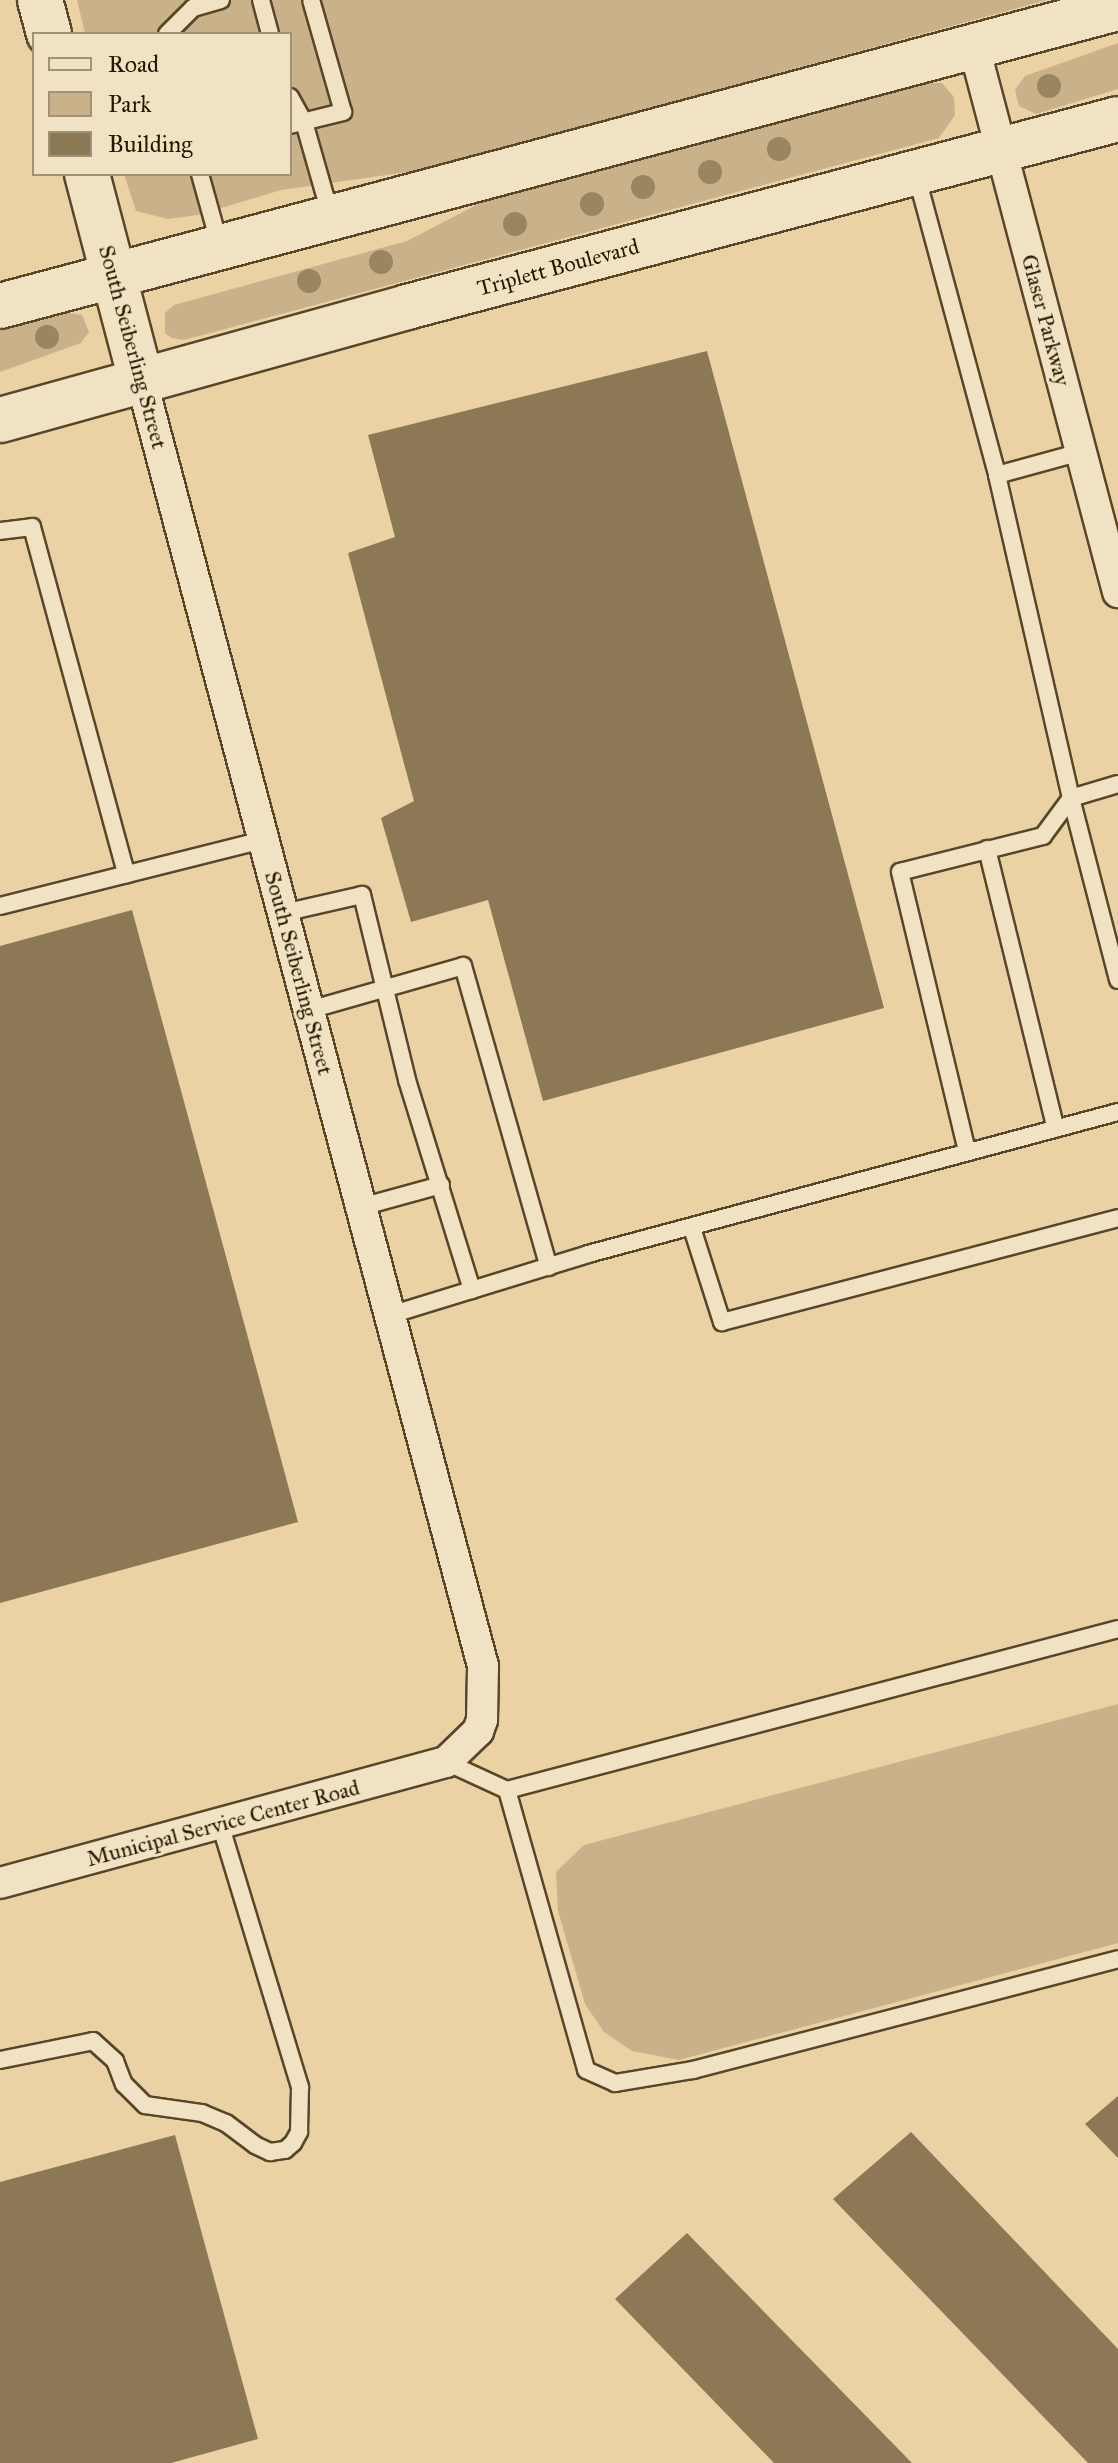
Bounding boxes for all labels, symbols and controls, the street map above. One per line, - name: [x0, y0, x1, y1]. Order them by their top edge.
- legend: [32, 32, 292, 176]
- text: Road: [108, 49, 159, 79]
- text: Park: [108, 89, 151, 119]
- text: Building: [108, 129, 193, 159]
- street label: Triplett Boulevard: [474, 233, 642, 301]
- street label: South Seiberling Street: [93, 242, 173, 452]
- street label: Glaser Parkway: [1016, 251, 1076, 389]
- street label: South Seiberling Street: [259, 868, 339, 1078]
- street label: Municipal Service Center Road: [84, 1774, 362, 1872]

